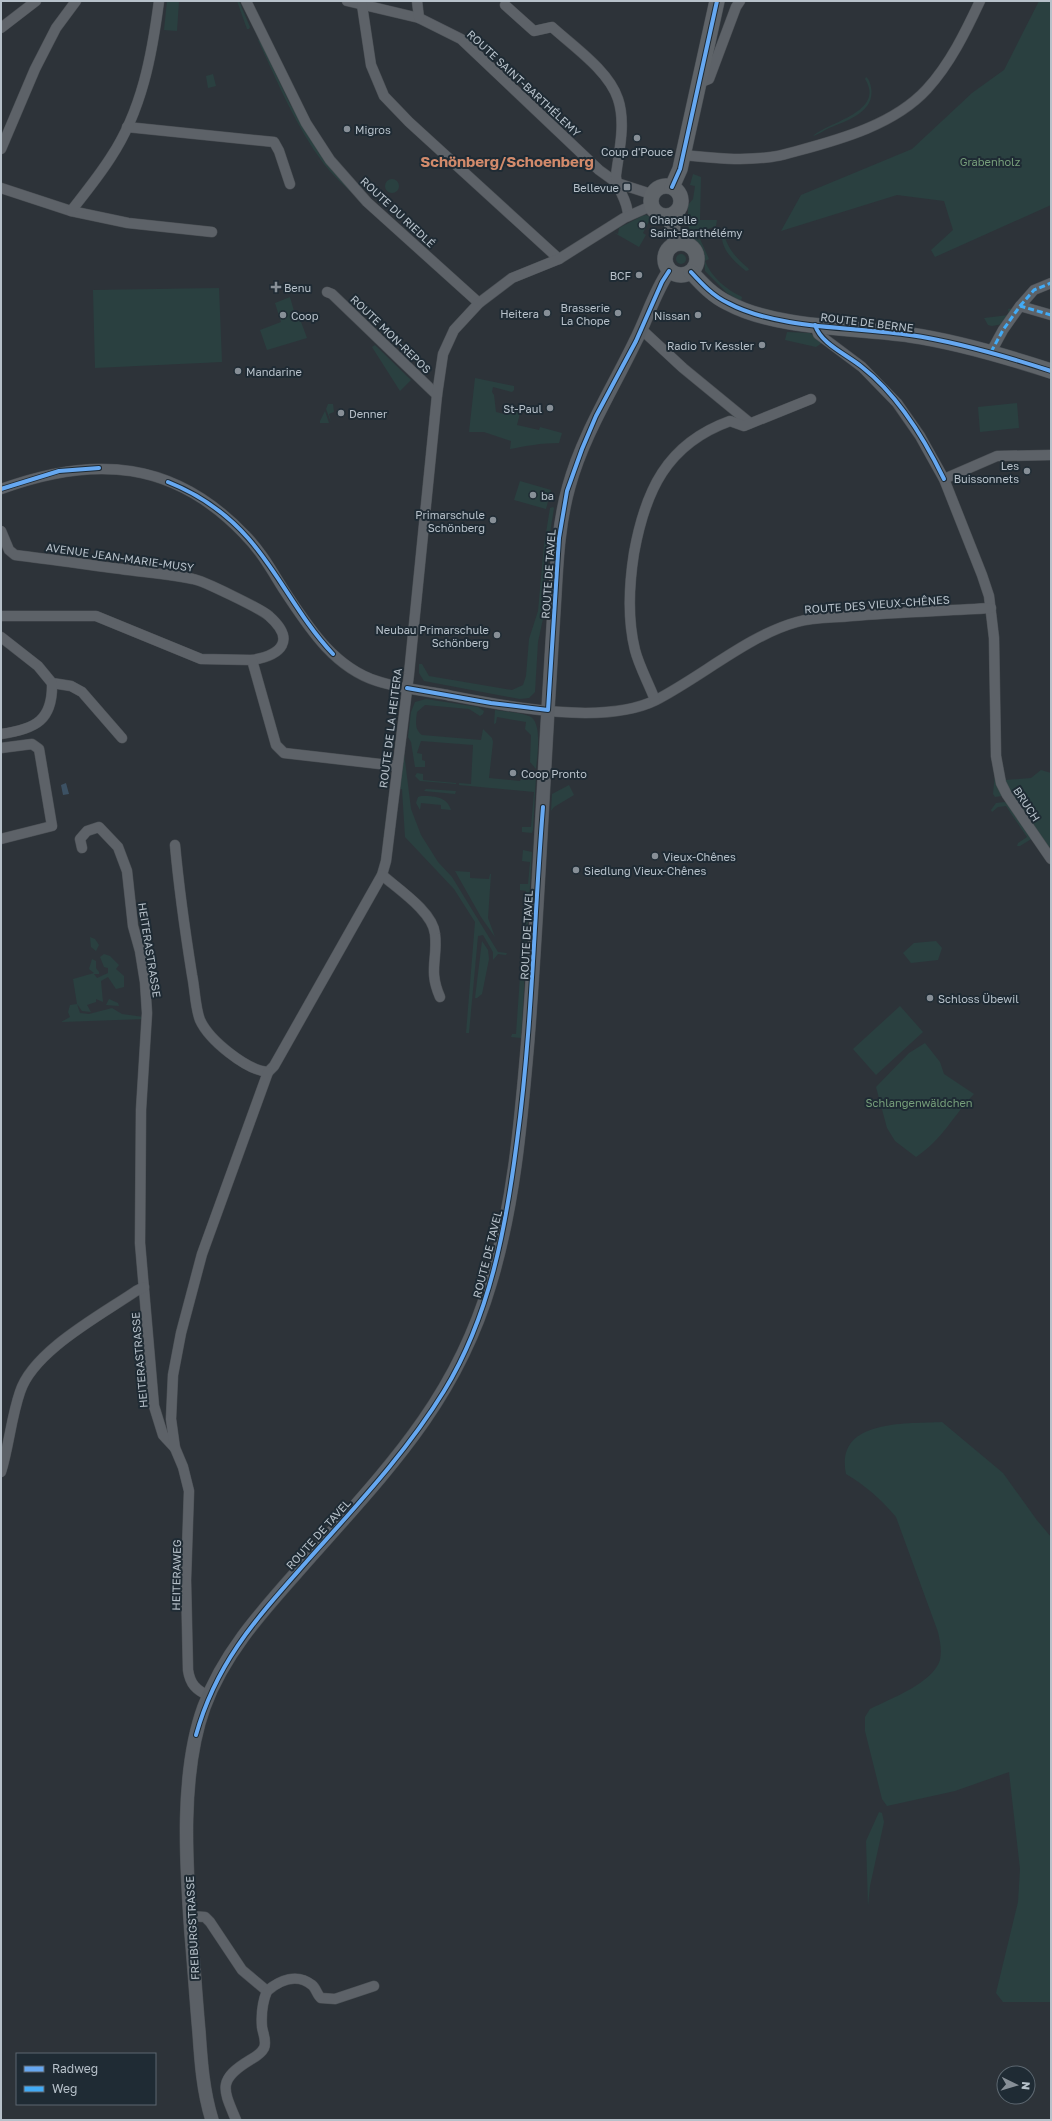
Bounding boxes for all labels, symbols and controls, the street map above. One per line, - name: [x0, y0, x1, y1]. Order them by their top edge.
- street label: ROUTE SAINT-BARTHÉLEMY: [465, 27, 583, 139]
- place label: Migros: [355, 123, 391, 136]
- marker: Migros: [342, 124, 352, 134]
- marker: Coup d'Pouce: [632, 133, 642, 143]
- place label: Coup d'Pouce: [601, 145, 673, 158]
- district label: Schönberg/Schoenberg: [420, 152, 594, 170]
- park label: Grabenholz: [960, 155, 1021, 168]
- street label: ROUTE DU RIEDLÉ: [358, 174, 438, 250]
- place label: Bellevue: [573, 181, 619, 194]
- marker: Bellevue: [622, 182, 632, 192]
- place label: Chapelle Saint-Barthélémy: [650, 213, 742, 239]
- marker: Chapelle Saint-Barthélémy: [637, 220, 647, 230]
- place label: BCF: [610, 269, 631, 282]
- marker: BCF: [634, 270, 644, 280]
- place label: Benu: [284, 281, 311, 294]
- marker: Benu: [271, 282, 281, 292]
- street label: ROUTE MON-REPOS: [348, 292, 434, 376]
- place label: Brasserie La Chope: [561, 301, 610, 327]
- place label: Heitera: [500, 307, 539, 320]
- marker: Heitera: [542, 308, 552, 318]
- marker: Brasserie La Chope: [613, 308, 623, 318]
- place label: Coop: [291, 309, 319, 322]
- place label: Nissan: [654, 309, 690, 322]
- marker: Coop: [278, 310, 288, 320]
- marker: Nissan: [693, 310, 703, 320]
- street label: ROUTE DE BERNE: [820, 310, 915, 334]
- place label: Radio Tv Kessler: [667, 339, 755, 352]
- marker: Radio Tv Kessler: [757, 340, 767, 350]
- place label: Mandarine: [246, 365, 302, 378]
- marker: Mandarine: [233, 366, 243, 376]
- place label: St-Paul: [503, 402, 542, 415]
- marker: St-Paul: [545, 403, 555, 413]
- place label: Denner: [349, 407, 388, 420]
- marker: Denner: [336, 408, 346, 418]
- place label: Les Buissonnets: [954, 459, 1019, 485]
- marker: Les Buissonnets: [1022, 466, 1032, 476]
- place label: ba: [541, 489, 554, 502]
- marker: ba: [528, 490, 538, 500]
- place label: Primarschule Schönberg: [415, 508, 485, 534]
- marker: Primarschule Schönberg: [488, 515, 498, 525]
- street label: ROUTE DE TAVEL: [538, 528, 558, 619]
- street label: AVENUE JEAN-MARIE-MUSY: [45, 540, 195, 574]
- street label: ROUTE DES VIEUX-CHÊNES: [804, 592, 950, 616]
- place label: Neubau Primarschule Schönberg: [376, 623, 489, 649]
- marker: Neubau Primarschule Schönberg: [492, 630, 502, 640]
- street label: ROUTE DE LA HEITERA: [376, 667, 404, 789]
- place label: Coop Pronto: [521, 767, 587, 780]
- marker: Coop Pronto: [508, 768, 518, 778]
- street label: BRUCH: [1011, 784, 1043, 824]
- place label: Vieux-Chênes: [663, 850, 736, 863]
- marker: Vieux-Chênes: [650, 851, 660, 861]
- place label: Siedlung Vieux-Chênes: [584, 864, 707, 877]
- marker: Siedlung Vieux-Chênes: [571, 865, 581, 875]
- street label: ROUTE DE TAVEL: [517, 889, 535, 980]
- street label: HEITERASTRASSE: [136, 902, 164, 999]
- place label: Schloss Übewil: [938, 992, 1019, 1005]
- marker: Schloss Übewil: [925, 993, 935, 1003]
- park label: Schlangenwäldchen: [865, 1096, 973, 1109]
- street label: ROUTE DE TAVEL: [470, 1208, 504, 1299]
- street label: HEITERASTRASSE: [128, 1311, 150, 1408]
- street label: ROUTE DE TAVEL: [283, 1496, 353, 1572]
- street label: HEITERAWEG: [169, 1539, 183, 1611]
- street label: FREIBURGSTRASSE: [183, 1875, 201, 1980]
- legend: [16, 2053, 156, 2105]
- text: Radweg: [52, 2061, 98, 2076]
- north arrow: [996, 2065, 1036, 2105]
- text: Weg: [52, 2081, 77, 2096]
- text: N: [1020, 2081, 1033, 2091]

